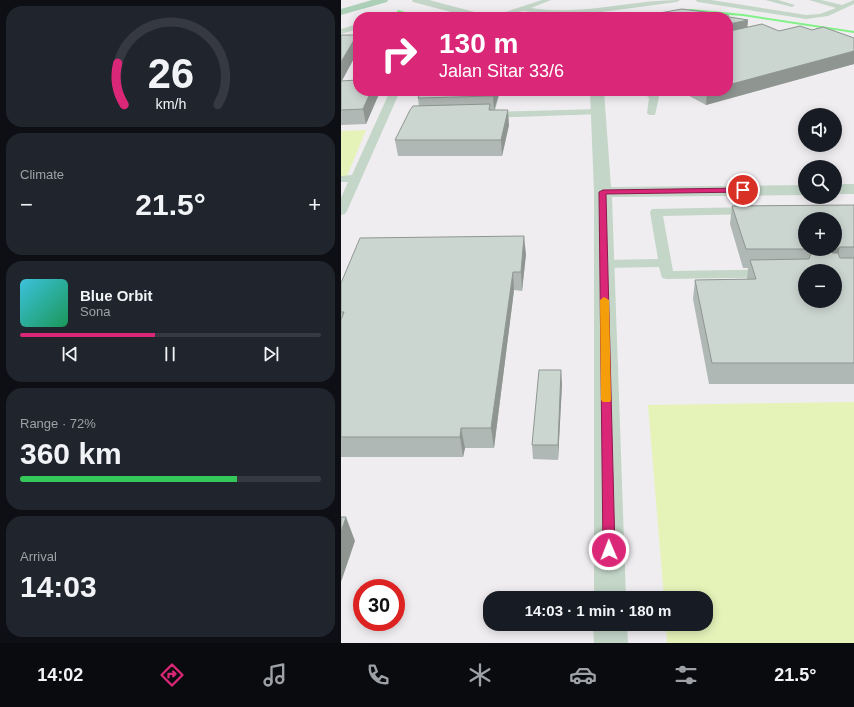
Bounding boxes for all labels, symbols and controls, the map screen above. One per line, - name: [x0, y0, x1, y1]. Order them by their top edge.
- icon: right: [373, 28, 425, 80]
- text: 130 m: [439, 28, 518, 59]
- text: 26: [147, 50, 194, 97]
- text: Jalan Sitar 33/6: [439, 61, 564, 81]
- text: km/h: [155, 95, 186, 111]
- map controls: [798, 108, 842, 308]
- button: sound: [798, 108, 842, 152]
- button: search: [798, 160, 842, 204]
- text: Climate: [20, 167, 64, 182]
- pin: [726, 173, 760, 207]
- icon: arrive: [732, 179, 754, 201]
- text: 21.5°: [135, 188, 206, 221]
- text: −: [20, 192, 33, 217]
- text: +: [308, 192, 321, 217]
- button: +: [798, 212, 842, 256]
- button: −: [798, 264, 842, 308]
- text: Blue Orbit: [80, 287, 153, 304]
- text: Sona: [80, 304, 110, 319]
- icon: previous: [59, 343, 81, 365]
- icon: pause: [159, 343, 181, 365]
- icon: next: [260, 343, 282, 365]
- text: Range · 72%: [20, 416, 96, 431]
- text: 360 km: [20, 437, 122, 470]
- position arrow: [588, 529, 630, 571]
- text: Arrival: [20, 549, 57, 564]
- text: 14:03: [20, 570, 97, 603]
- speed limit sign: 30: [353, 579, 405, 631]
- text: 14:03 · 1 min · 180 m: [525, 602, 671, 619]
- icon: directions: [158, 661, 186, 689]
- icon: music: [261, 661, 289, 689]
- icon: phone: [364, 661, 392, 689]
- icon: climate: [466, 661, 494, 689]
- icon: car: [569, 661, 597, 689]
- icon: filters: [672, 661, 700, 689]
- text: 14:02: [37, 665, 83, 685]
- text: 21.5°: [774, 665, 817, 685]

